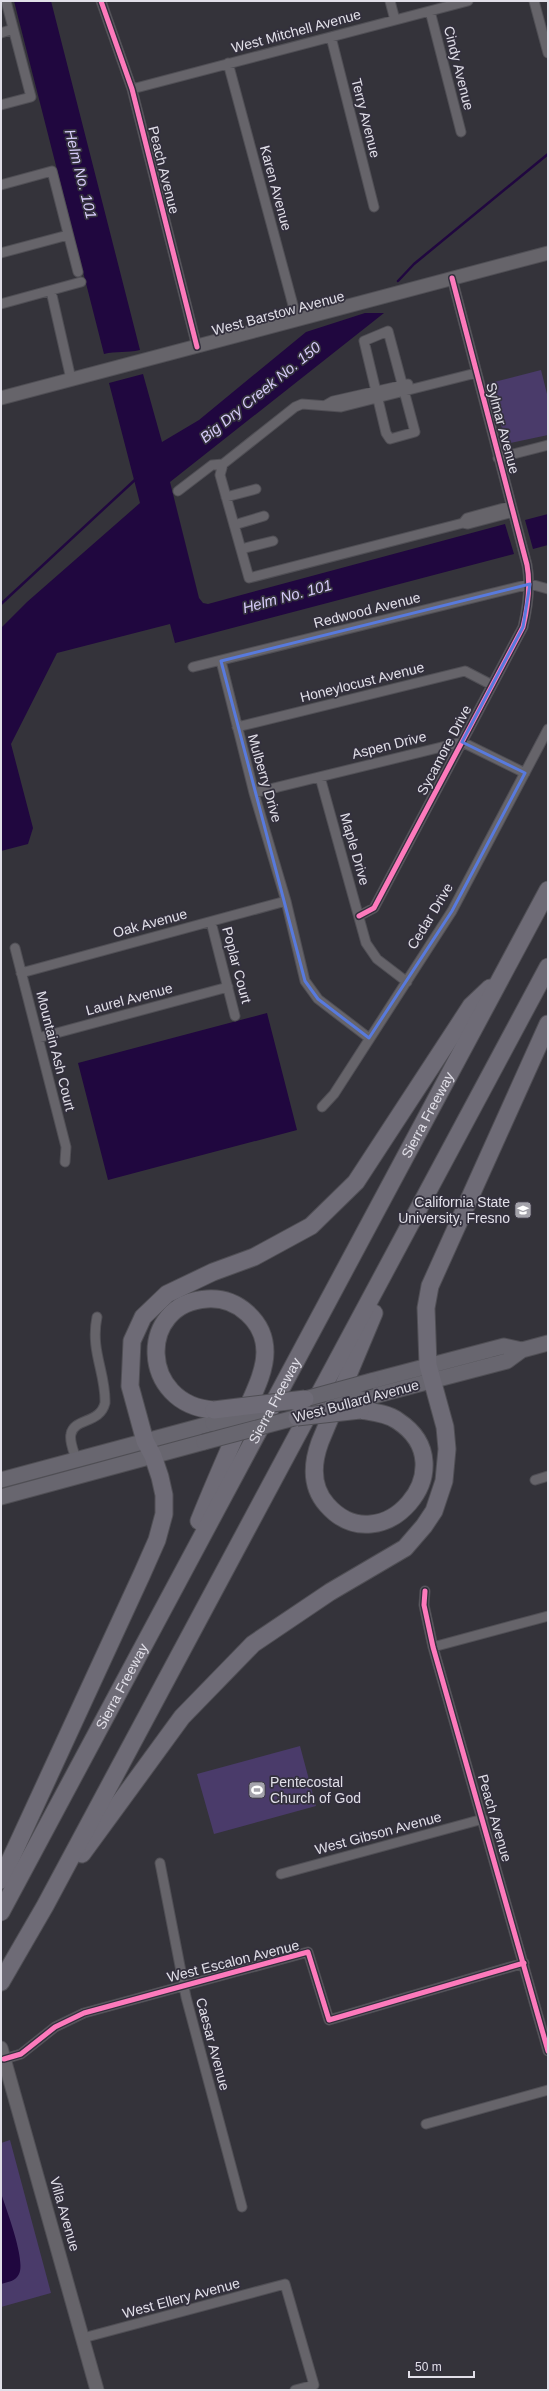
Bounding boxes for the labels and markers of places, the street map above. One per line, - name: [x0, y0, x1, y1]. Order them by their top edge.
- place label: California State University, Fresno: [398, 1194, 510, 1226]
- school or university icon: California State University, Fresno: [513, 1200, 533, 1220]
- place label: Pentecostal Church of God: [270, 1774, 361, 1806]
- sports icon: Pentecostal Church of God: [247, 1780, 267, 1800]

